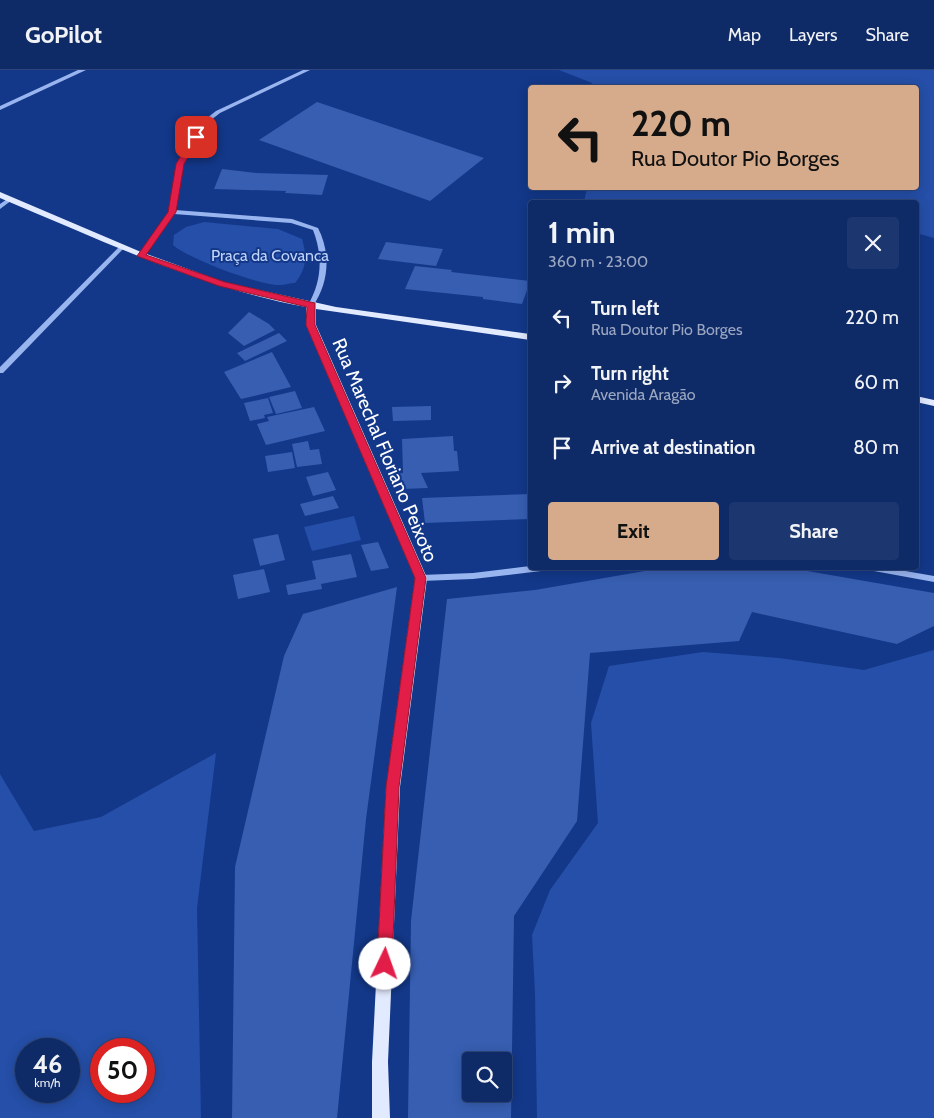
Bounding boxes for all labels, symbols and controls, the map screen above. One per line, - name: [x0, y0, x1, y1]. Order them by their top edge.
- text: GoPilot: [25, 20, 102, 49]
- text: Map: [728, 24, 761, 46]
- text: Layers: [789, 24, 838, 46]
- text: Share: [866, 24, 909, 46]
- text: 220 m: [631, 102, 731, 145]
- icon: left: [548, 105, 613, 170]
- pin: [175, 116, 217, 158]
- icon: arrive: [182, 123, 210, 151]
- text: Rua Doutor Pio Borges: [631, 145, 839, 172]
- text: 1 min: [548, 214, 616, 251]
- button: close: [847, 217, 899, 269]
- park label: Praça da Covanca: [211, 246, 329, 265]
- text: 360 m · 23:00: [548, 252, 648, 271]
- text: Turn left: [591, 297, 659, 320]
- icon: left: [548, 304, 576, 332]
- text: 220 m: [845, 306, 899, 329]
- text: Rua Doutor Pio Borges: [591, 320, 743, 339]
- street label: Rua Marechal Floriano Peixoto: [327, 335, 443, 565]
- text: Turn right: [591, 362, 669, 385]
- icon: right: [548, 369, 576, 397]
- text: 60 m: [854, 371, 899, 394]
- text: Avenida Aragão: [591, 385, 696, 404]
- icon: arrive: [548, 434, 576, 462]
- text: Arrive at destination: [591, 436, 755, 459]
- text: 80 m: [853, 436, 899, 459]
- button: Exit: [548, 502, 719, 560]
- button: Share: [729, 502, 899, 560]
- position arrow: [358, 937, 410, 989]
- speed limit sign: 50: [90, 1038, 155, 1103]
- text: 46: [33, 1049, 62, 1079]
- map controls: [462, 1052, 512, 1102]
- button: search: [462, 1052, 512, 1102]
- text: km/h: [34, 1075, 61, 1090]

